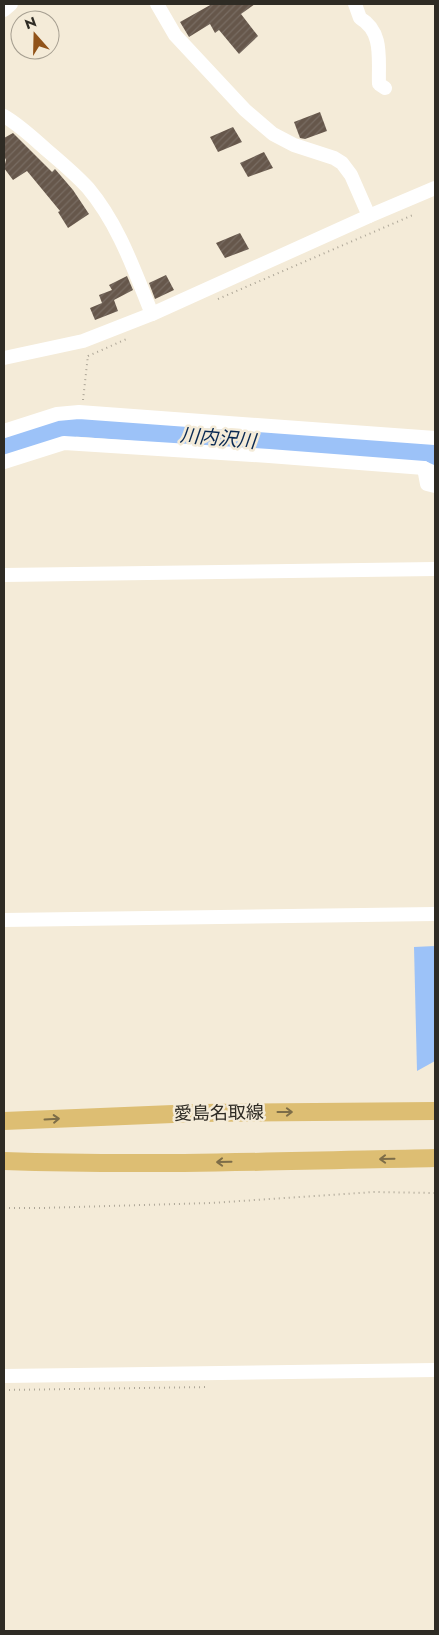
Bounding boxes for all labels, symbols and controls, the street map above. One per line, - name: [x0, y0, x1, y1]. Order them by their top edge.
- north arrow: [10, 10, 60, 60]
- text: N: [22, 11, 39, 34]
- water label: 川内沢川: [179, 421, 259, 455]
- street label: 愛島名取線: [174, 1099, 264, 1127]
- one-way arrow: [276, 1107, 293, 1117]
- one-way arrow: [44, 1115, 60, 1124]
- one-way arrow: [379, 1154, 395, 1164]
- one-way arrow: [216, 1157, 232, 1167]

